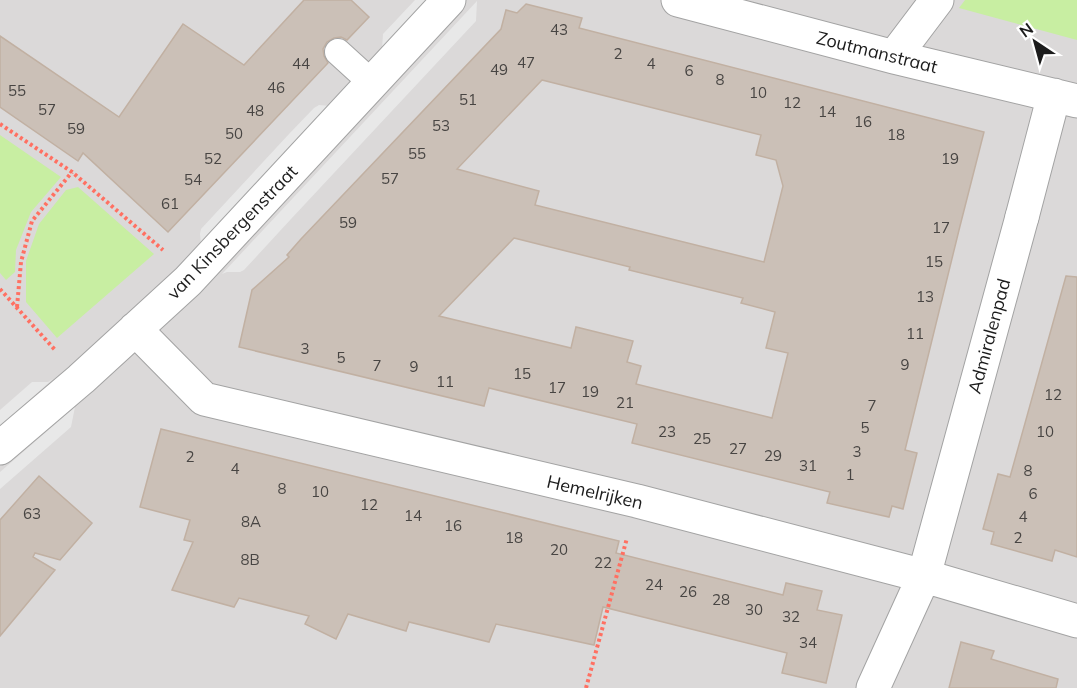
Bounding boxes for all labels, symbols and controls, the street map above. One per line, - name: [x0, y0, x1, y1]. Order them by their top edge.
- north arrow: [1005, 12, 1065, 72]
- text: N: [1015, 18, 1037, 42]
- house number: 43: [550, 20, 568, 39]
- street label: Zoutmanstraat: [814, 26, 940, 78]
- house number: 2: [613, 44, 623, 63]
- house number: 47: [517, 53, 535, 72]
- house number: 44: [292, 54, 310, 73]
- house number: 4: [646, 54, 656, 73]
- house number: 49: [490, 60, 508, 79]
- house number: 6: [684, 61, 694, 80]
- house number: 8: [715, 70, 725, 89]
- house number: 46: [267, 78, 285, 97]
- house number: 55: [8, 81, 26, 100]
- house number: 10: [749, 83, 767, 102]
- house number: 51: [459, 90, 477, 109]
- house number: 12: [783, 93, 801, 112]
- house number: 57: [38, 100, 56, 119]
- house number: 48: [246, 101, 264, 120]
- house number: 14: [818, 102, 836, 121]
- house number: 16: [854, 112, 872, 131]
- house number: 53: [432, 116, 450, 135]
- house number: 59: [67, 119, 85, 138]
- house number: 50: [225, 124, 243, 143]
- house number: 18: [887, 125, 905, 144]
- house number: 55: [408, 144, 426, 163]
- house number: 52: [204, 149, 222, 168]
- house number: 19: [941, 149, 959, 168]
- street label: van Kinsbergenstraat: [162, 160, 302, 304]
- house number: 57: [381, 169, 399, 188]
- house number: 54: [184, 170, 202, 189]
- house number: 61: [161, 194, 179, 213]
- house number: 59: [339, 213, 357, 232]
- house number: 17: [932, 218, 950, 237]
- house number: 15: [925, 252, 943, 271]
- street label: Admiralenpad: [963, 276, 1015, 396]
- house number: 13: [916, 287, 934, 306]
- house number: 11: [906, 324, 924, 343]
- house number: 3: [300, 339, 310, 358]
- house number: 5: [336, 348, 346, 367]
- house number: 9: [900, 355, 910, 374]
- house number: 7: [372, 356, 382, 375]
- house number: 9: [409, 357, 419, 376]
- house number: 15: [513, 364, 531, 383]
- house number: 11: [436, 372, 454, 391]
- house number: 17: [548, 378, 566, 397]
- house number: 19: [581, 382, 599, 401]
- house number: 12: [1044, 385, 1062, 404]
- house number: 21: [616, 393, 634, 412]
- house number: 7: [867, 396, 877, 415]
- house number: 5: [860, 418, 870, 437]
- house number: 23: [658, 422, 676, 441]
- house number: 10: [1036, 422, 1054, 441]
- house number: 25: [693, 429, 711, 448]
- house number: 27: [729, 439, 747, 458]
- house number: 3: [852, 442, 862, 461]
- house number: 29: [764, 446, 782, 465]
- house number: 2: [185, 447, 195, 466]
- house number: 31: [799, 456, 817, 475]
- house number: 4: [230, 459, 240, 478]
- house number: 8: [1023, 461, 1033, 480]
- house number: 1: [845, 465, 855, 484]
- street label: Hemelrijken: [545, 470, 645, 514]
- house number: 8: [277, 479, 287, 498]
- house number: 10: [311, 482, 329, 501]
- house number: 6: [1028, 484, 1038, 503]
- house number: 12: [360, 495, 378, 514]
- house number: 63: [23, 504, 41, 523]
- house number: 14: [404, 506, 422, 525]
- house number: 4: [1018, 507, 1028, 526]
- house number: 8A: [241, 512, 261, 531]
- house number: 16: [444, 516, 462, 535]
- house number: 18: [505, 528, 523, 547]
- house number: 2: [1013, 528, 1023, 547]
- house number: 20: [550, 540, 568, 559]
- house number: 8B: [240, 550, 260, 569]
- house number: 22: [594, 553, 612, 572]
- house number: 24: [645, 575, 663, 594]
- house number: 26: [679, 582, 697, 601]
- house number: 28: [712, 590, 730, 609]
- house number: 30: [745, 600, 763, 619]
- house number: 32: [782, 607, 800, 626]
- house number: 34: [799, 633, 817, 652]

